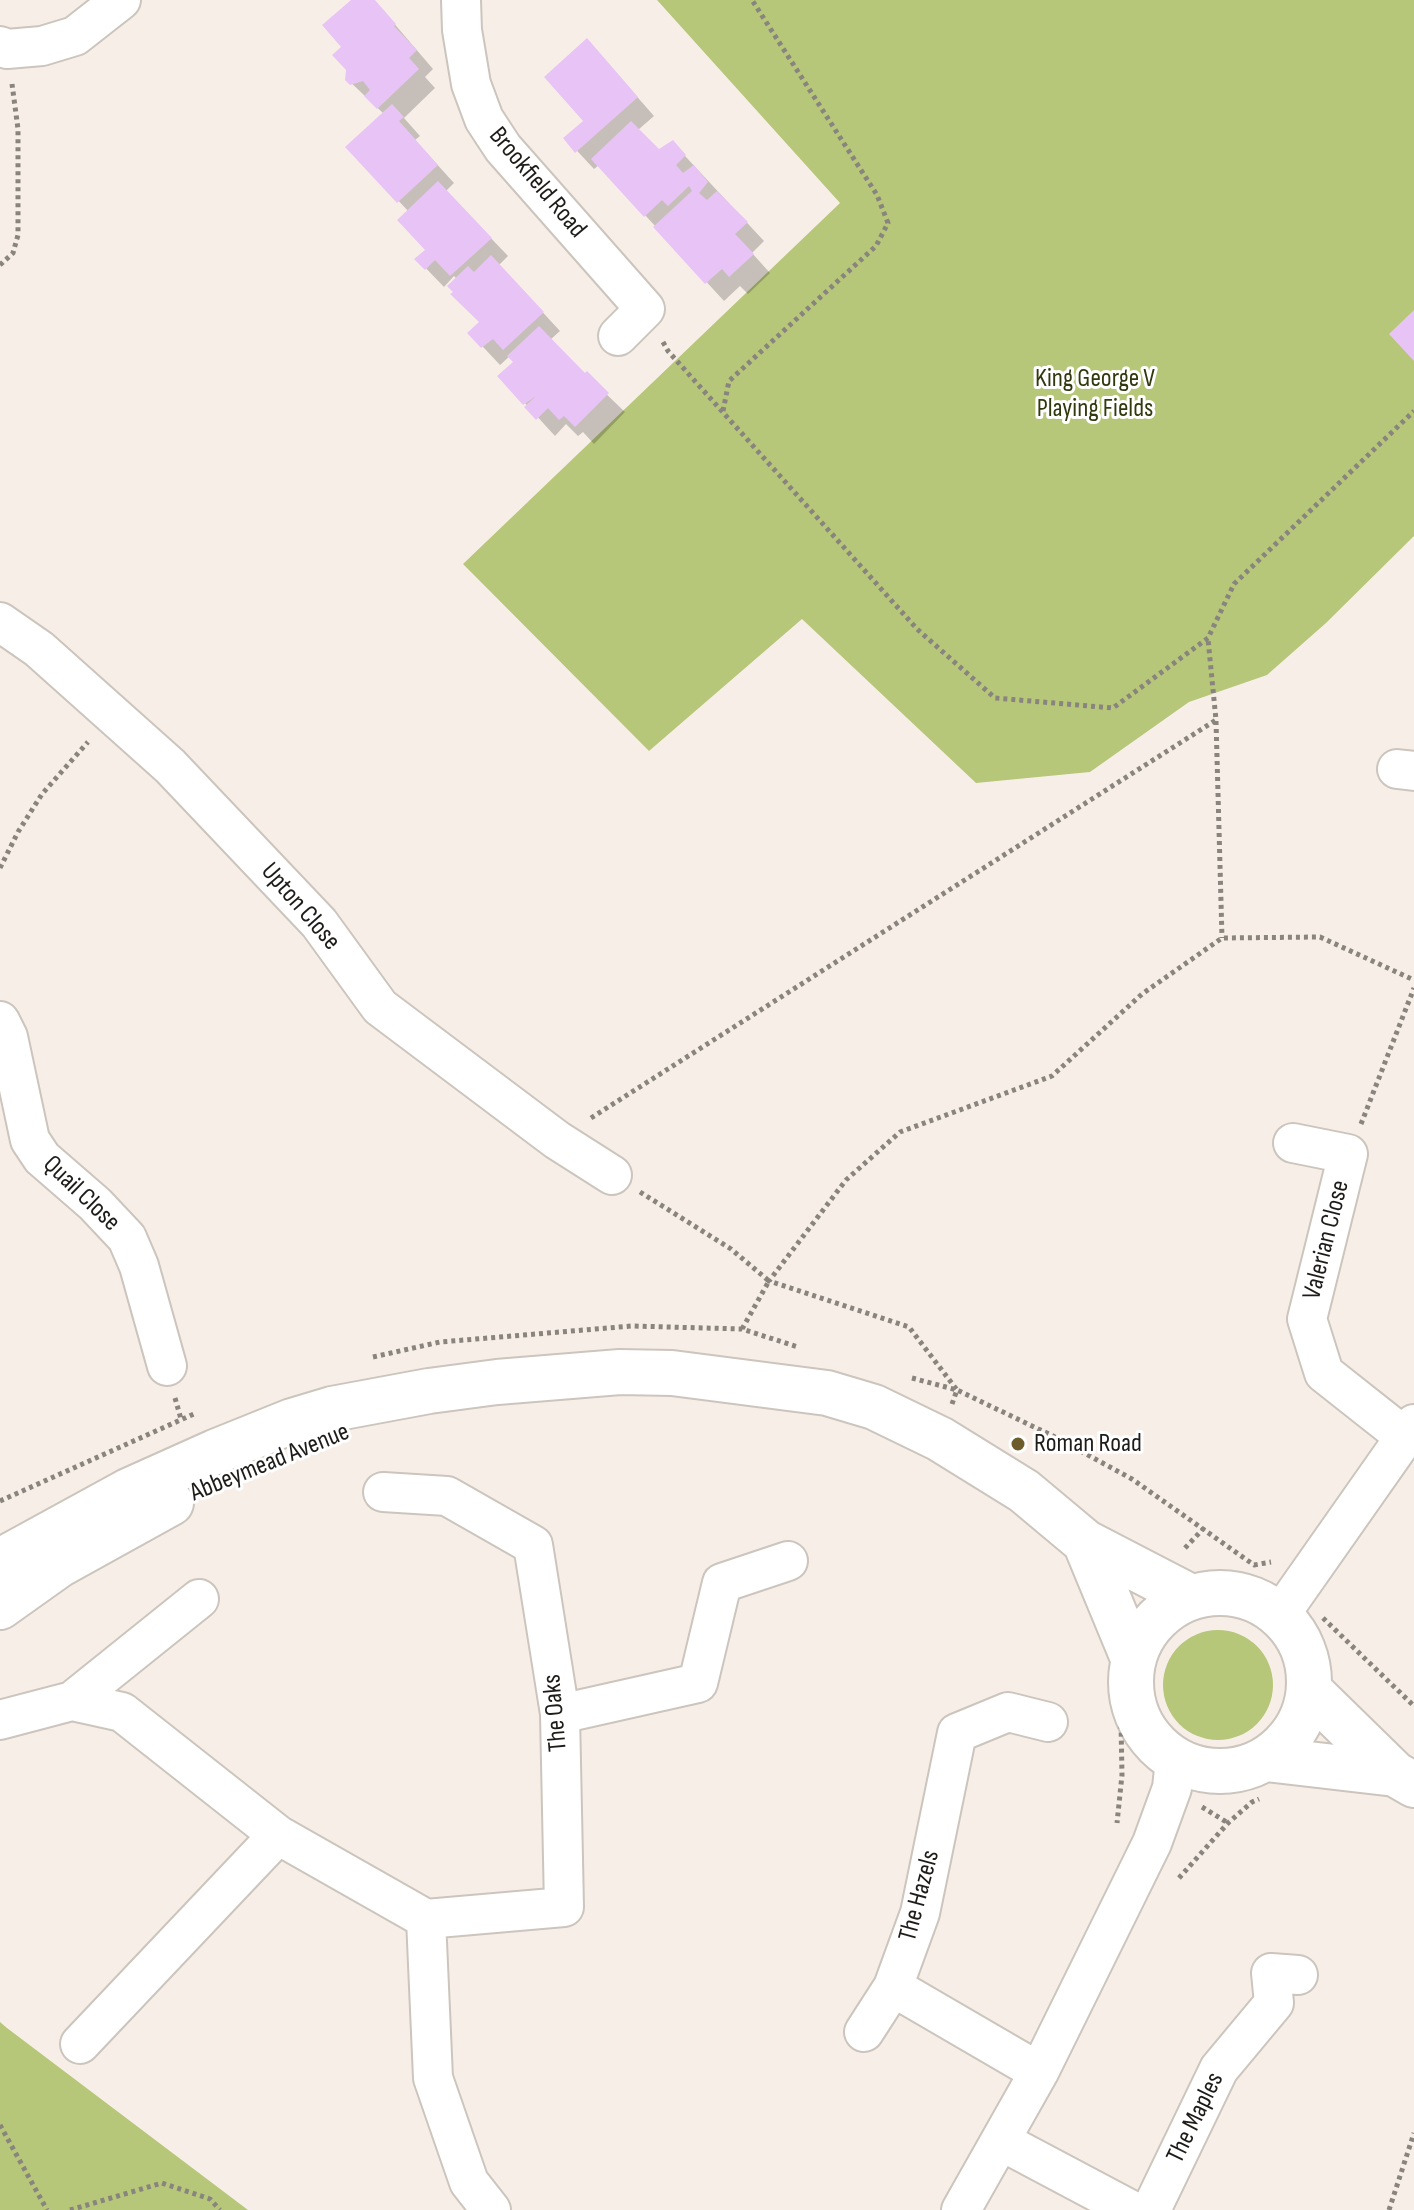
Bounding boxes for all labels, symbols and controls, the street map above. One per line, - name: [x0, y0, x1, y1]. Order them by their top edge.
- street label: Brookfield Road: [482, 121, 592, 245]
- park label: King George V Playing Fields: [1035, 363, 1155, 424]
- street label: Upton Close: [254, 857, 346, 957]
- street label: Quail Close: [36, 1150, 126, 1238]
- street label: Valerian Close: [1297, 1177, 1357, 1303]
- street label: Abbeymead Avenue: [186, 1417, 354, 1509]
- place label: Roman Road: [1034, 1428, 1142, 1460]
- marker: Roman Road: [1009, 1435, 1027, 1453]
- street label: The Oaks: [537, 1673, 575, 1753]
- street label: The Hazels: [893, 1847, 947, 1945]
- street label: The Maples: [1161, 2068, 1231, 2168]

